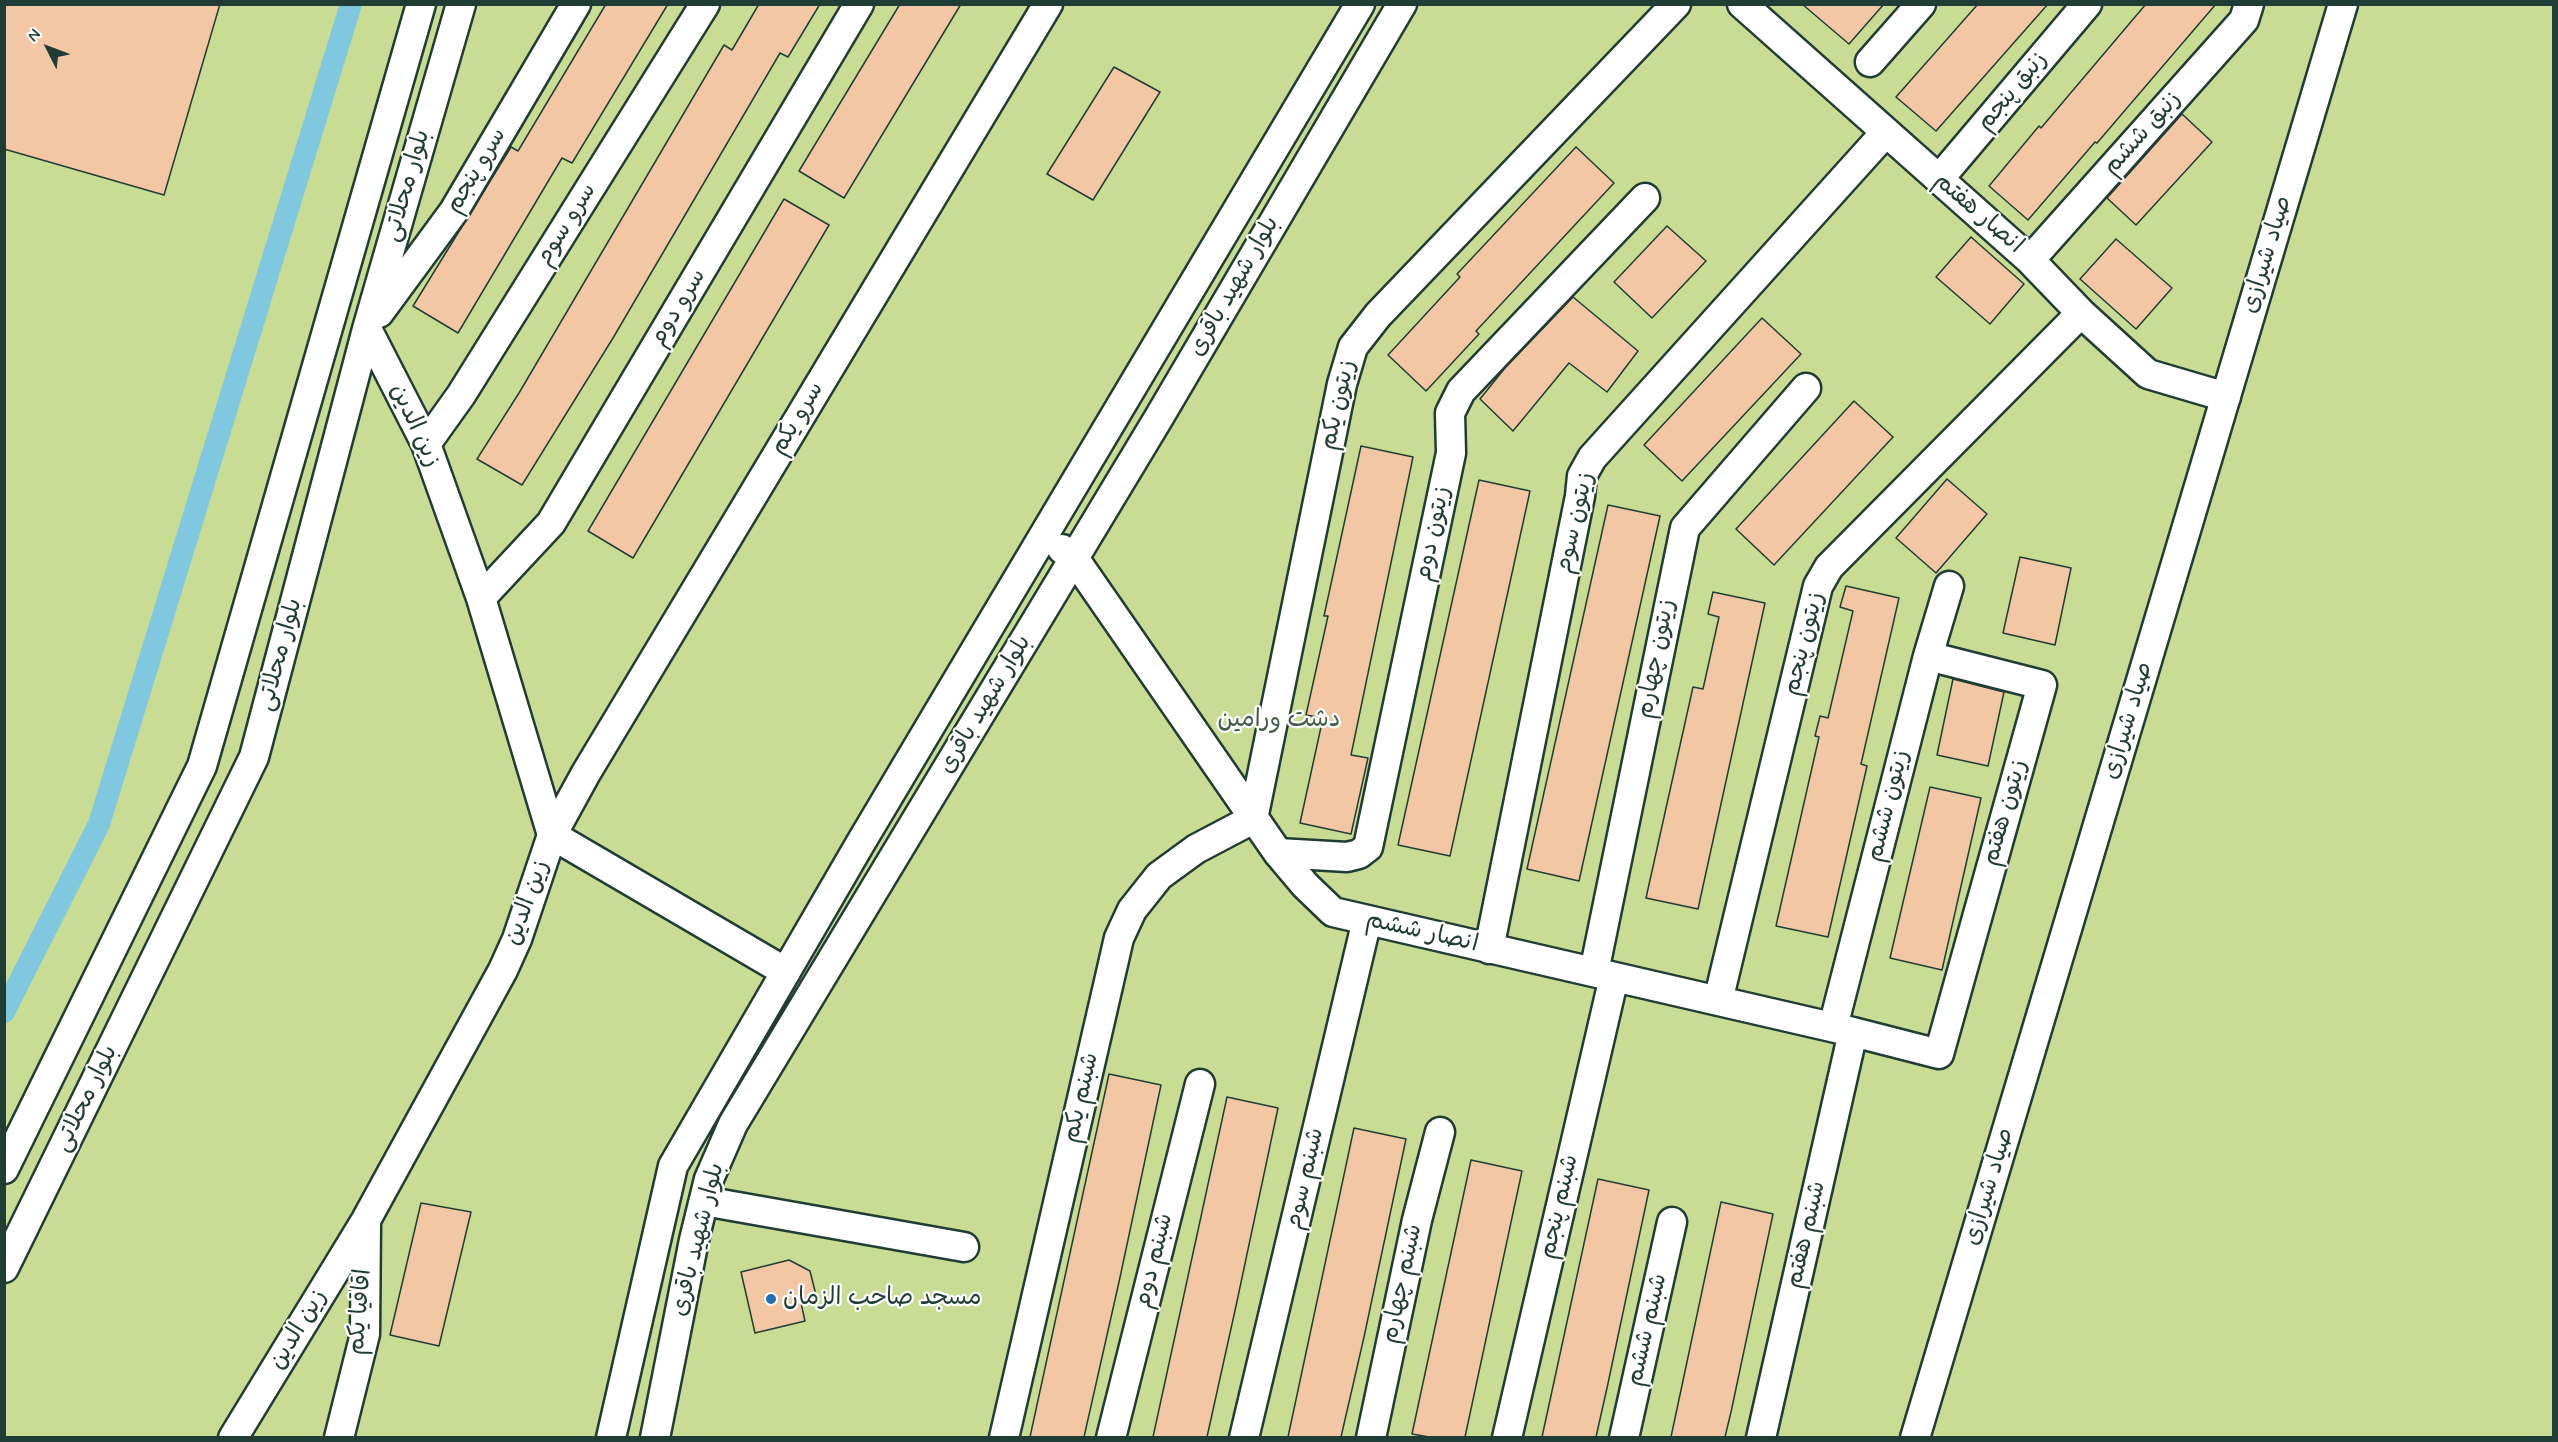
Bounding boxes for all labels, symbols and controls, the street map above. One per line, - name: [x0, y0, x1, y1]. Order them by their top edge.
- north arrow: [18, 18, 78, 78]
- text: N: [23, 25, 46, 47]
- street label: زنبق پنجم: [1972, 46, 2054, 138]
- street label: زنبق ششم: [2098, 86, 2188, 182]
- street label: سرو پنجم: [440, 123, 514, 219]
- street label: بلوار محلاتی: [378, 127, 438, 245]
- street label: انصار هفتم: [1927, 167, 2029, 261]
- street label: سرو سوم: [530, 178, 604, 272]
- street label: صیاد شیرازی: [2236, 193, 2300, 317]
- street label: بلوار شهید باقری: [1183, 212, 1287, 362]
- street label: سرو دوم: [645, 264, 713, 352]
- street label: زیتون یکم: [1315, 357, 1363, 453]
- street label: سرو یکم: [765, 377, 831, 461]
- street label: زین الدین: [382, 380, 446, 472]
- street label: زیتون سوم: [1550, 470, 1602, 576]
- street label: زیتون دوم: [1410, 484, 1458, 584]
- street label: زیتون پنجم: [1778, 589, 1832, 699]
- street label: بلوار محلاتی: [252, 596, 310, 714]
- street label: زیتون چهارم: [1631, 597, 1683, 721]
- street label: بلوار شهید باقری: [933, 630, 1039, 780]
- street label: صیاد شیرازی: [2097, 659, 2161, 783]
- park label: دشت ورامین: [1218, 707, 1340, 735]
- street label: زیتون ششم: [1861, 747, 1917, 865]
- street label: زیتون هفتم: [1977, 757, 2035, 869]
- street label: زین الدین: [499, 856, 557, 950]
- street label: انصار ششم: [1363, 906, 1481, 960]
- street label: بلوار محلاتی: [49, 1041, 125, 1157]
- street label: شبنم یکم: [1058, 1050, 1106, 1146]
- street label: شبنم سوم: [1280, 1125, 1332, 1233]
- street label: صیاد شیرازی: [1958, 1125, 2022, 1249]
- street label: شبنم پنجم: [1534, 1152, 1586, 1262]
- street label: بلوار شهید باقری: [666, 1160, 732, 1320]
- street label: شبنم هفتم: [1781, 1179, 1833, 1291]
- street label: شبنم دوم: [1129, 1211, 1181, 1311]
- street label: شبنم چهارم: [1376, 1222, 1430, 1346]
- street label: اقاقیا یکم: [343, 1268, 379, 1356]
- street label: شبنم ششم: [1621, 1271, 1675, 1389]
- street label: زین الدین: [264, 1285, 334, 1375]
- place label: مسجد صاحب الزمان: [783, 1285, 981, 1313]
- marker: مسجد صاحب الزمان: [764, 1292, 778, 1306]

